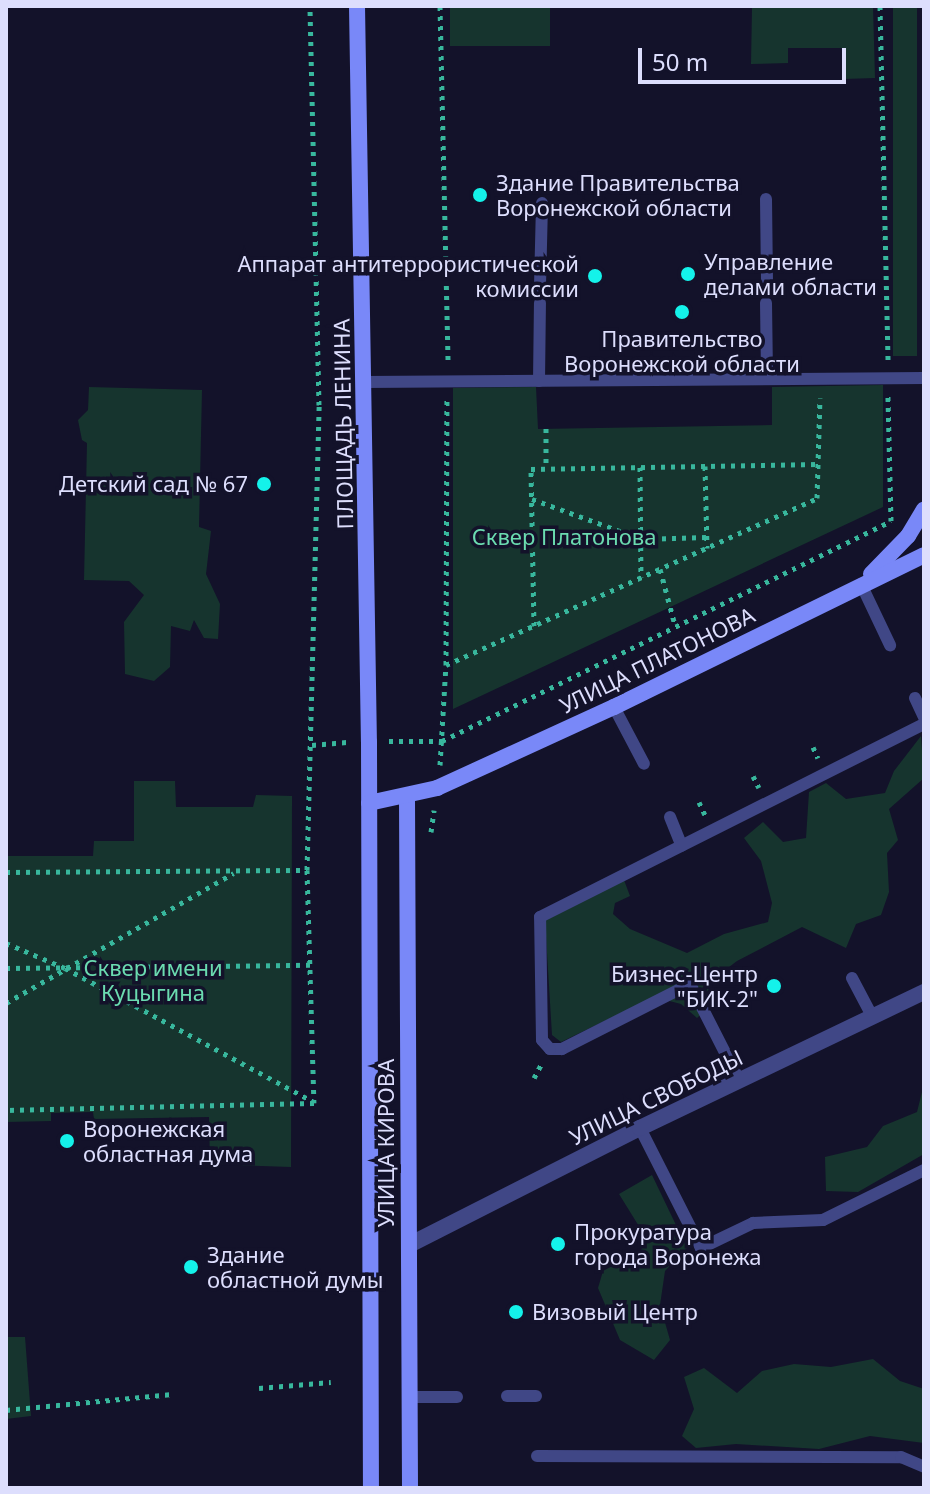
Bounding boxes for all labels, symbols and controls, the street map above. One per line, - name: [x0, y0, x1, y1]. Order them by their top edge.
- scale bar: [642, 32, 850, 82]
- text: 50 m: [652, 45, 708, 78]
- place label: Здание Правительства Воронежской области: [496, 169, 740, 220]
- marker: Здание Правительства Воронежской области: [471, 186, 489, 204]
- place label: Управление делами области: [704, 248, 877, 300]
- place label: Аппарат антитеррористической комиссии: [237, 250, 579, 302]
- marker: Управление делами области: [679, 265, 697, 283]
- marker: Аппарат антитеррористической комиссии: [586, 267, 604, 285]
- marker: Правительство Воронежской области: [673, 303, 691, 321]
- street label: ПЛОЩАДЬ ЛЕНИНА: [328, 318, 358, 530]
- place label: Правительство Воронежской области: [564, 325, 800, 376]
- place label: Детский сад № 67: [59, 471, 248, 497]
- marker: Детский сад № 67: [255, 475, 273, 493]
- park label: Сквер Платонова: [472, 524, 656, 550]
- street label: УЛИЦА ПЛАТОНОВА: [555, 601, 759, 719]
- park label: Сквер имени Куцыгина: [83, 954, 223, 1006]
- place label: Бизнес-Центр "БИК-2": [611, 960, 758, 1012]
- marker: Бизнес-Центр "БИК-2": [765, 977, 783, 995]
- street label: УЛИЦА СВОБОДЫ: [565, 1044, 747, 1150]
- street label: УЛИЦА КИРОВА: [373, 1059, 399, 1227]
- place label: Воронежская областная дума: [83, 1115, 253, 1166]
- marker: Воронежская областная дума: [58, 1132, 76, 1150]
- place label: Прокуратура города Воронежа: [574, 1218, 762, 1270]
- marker: Прокуратура города Воронежа: [549, 1235, 567, 1253]
- place label: Здание областной думы: [207, 1241, 384, 1292]
- marker: Здание областной думы: [182, 1258, 200, 1276]
- place label: Визовый Центр: [532, 1299, 698, 1325]
- marker: Визовый Центр: [507, 1303, 525, 1321]

